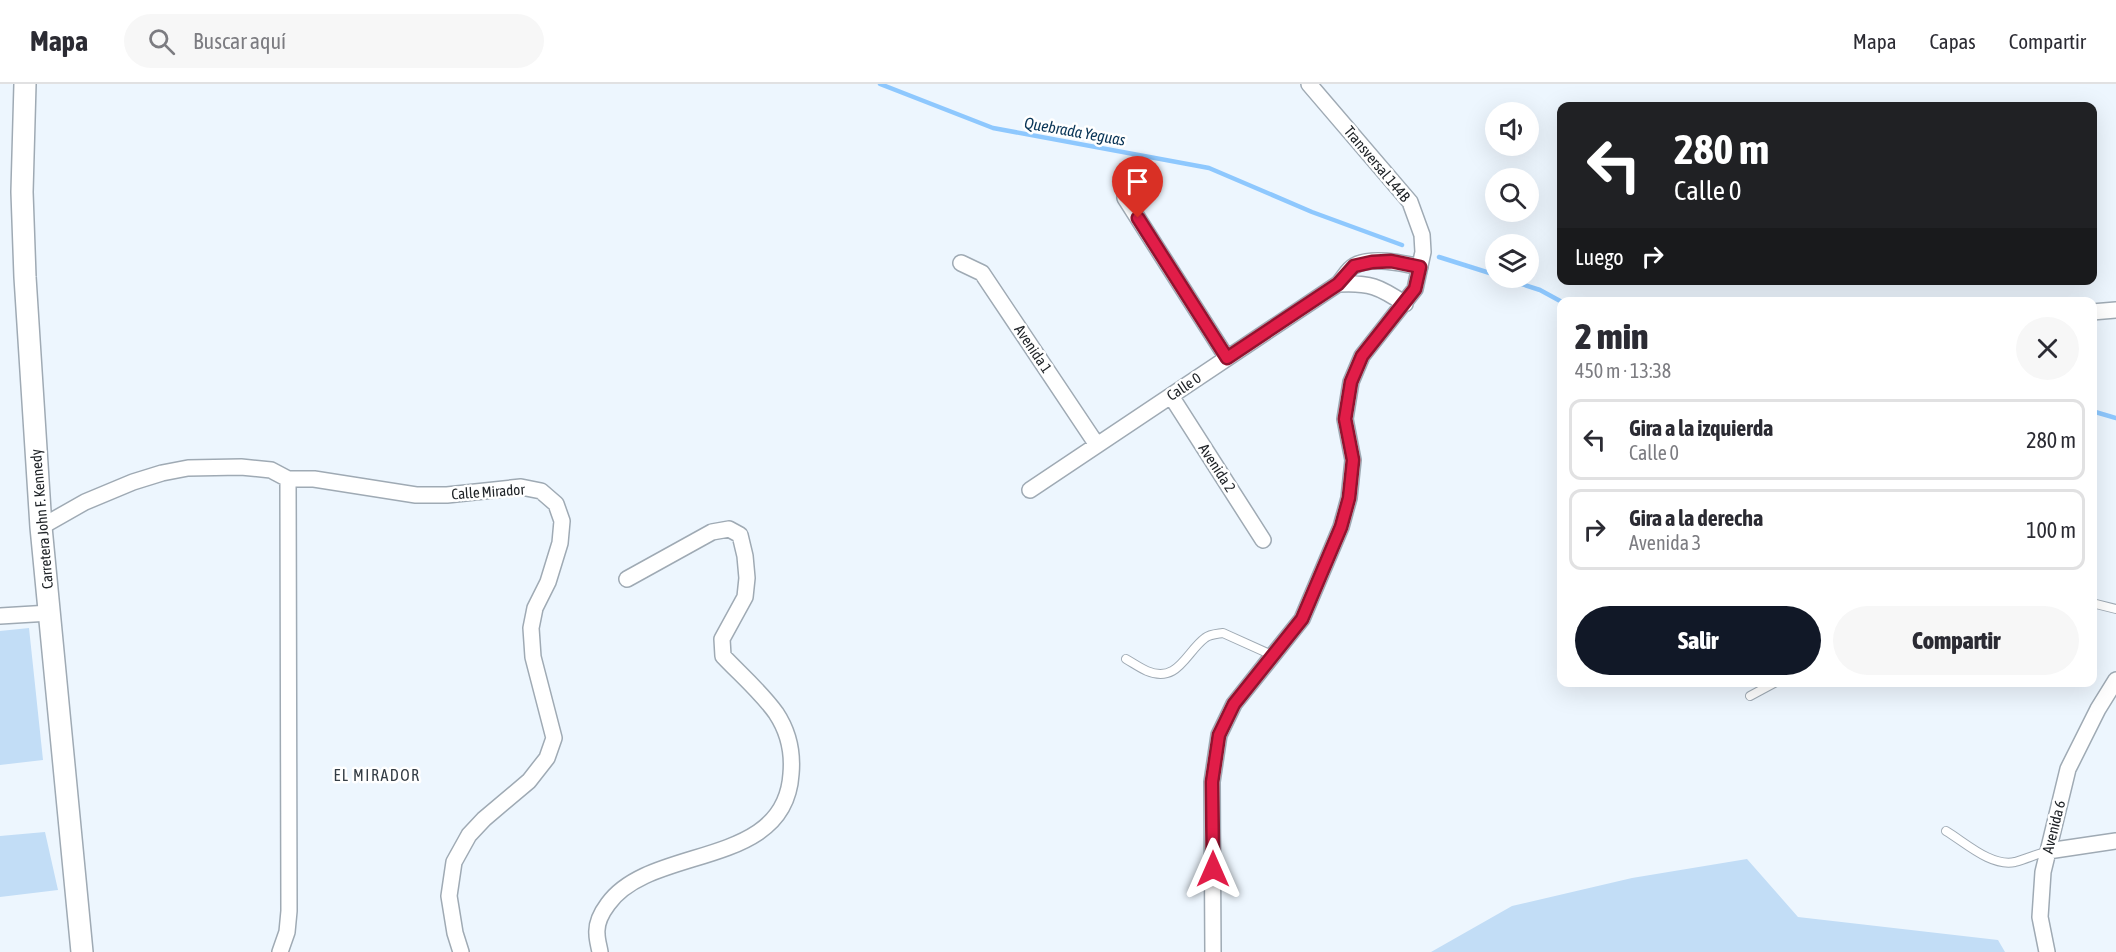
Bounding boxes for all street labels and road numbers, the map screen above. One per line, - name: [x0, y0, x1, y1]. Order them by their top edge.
- street label: Transversal 144B: [1341, 123, 1414, 205]
- street label: Avenida 1: [1011, 322, 1056, 376]
- street label: Calle 0: [1163, 369, 1204, 404]
- street label: Avenida 2: [1196, 440, 1239, 495]
- street label: Carretera John F. Kennedy: [27, 448, 56, 590]
- street label: Calle Mirador: [451, 480, 526, 503]
- street label: Avenida 6: [2039, 799, 2068, 855]

